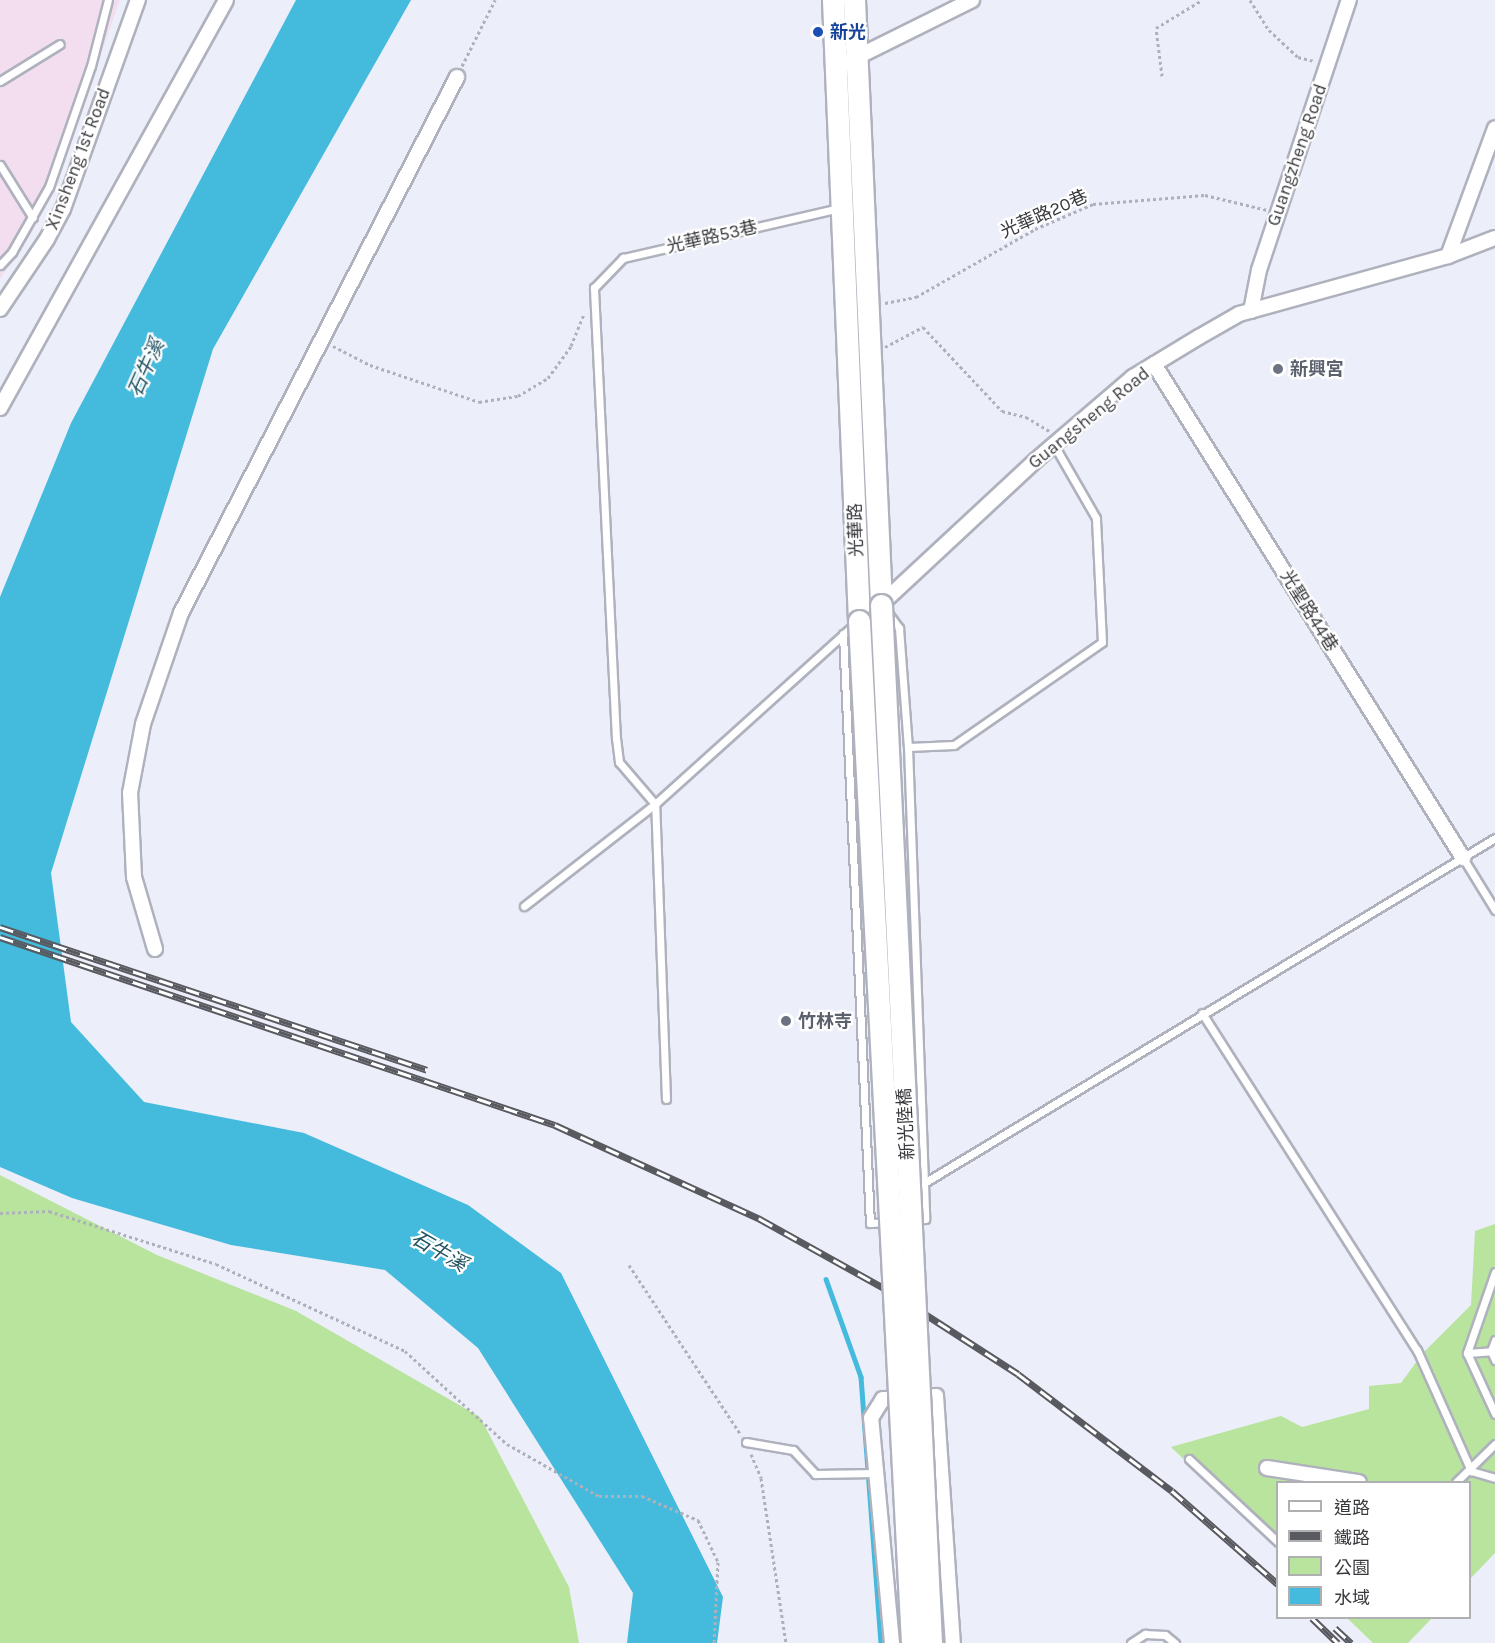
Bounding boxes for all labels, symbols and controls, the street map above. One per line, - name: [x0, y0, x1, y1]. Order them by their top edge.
- place label: 新光: [830, 21, 866, 43]
- marker: 新光: [811, 25, 825, 39]
- street label: Guangzheng Road: [1263, 81, 1331, 229]
- street label: Xinsheng 1st Road: [41, 85, 115, 233]
- street label: 光華路20巷: [997, 185, 1091, 243]
- street label: 光華路53巷: [664, 216, 760, 258]
- water label: 石牛溪: [123, 336, 169, 400]
- place label: 新興宮: [1290, 358, 1344, 380]
- street label: Guangsheng Road: [1024, 362, 1154, 474]
- marker: 新興宮: [1271, 362, 1285, 376]
- street label: 光華路: [844, 503, 868, 557]
- street label: 光聖路44巷: [1275, 566, 1343, 656]
- place label: 竹林寺: [798, 1010, 852, 1032]
- marker: 竹林寺: [779, 1014, 793, 1028]
- street label: 新光陸橋: [893, 1087, 919, 1161]
- water label: 石牛溪: [407, 1226, 471, 1276]
- legend: [1276, 1481, 1471, 1619]
- text: 道路: [1334, 1497, 1370, 1519]
- text: 鐵路: [1334, 1527, 1370, 1549]
- text: 公園: [1334, 1557, 1370, 1579]
- text: 水域: [1334, 1587, 1370, 1609]

